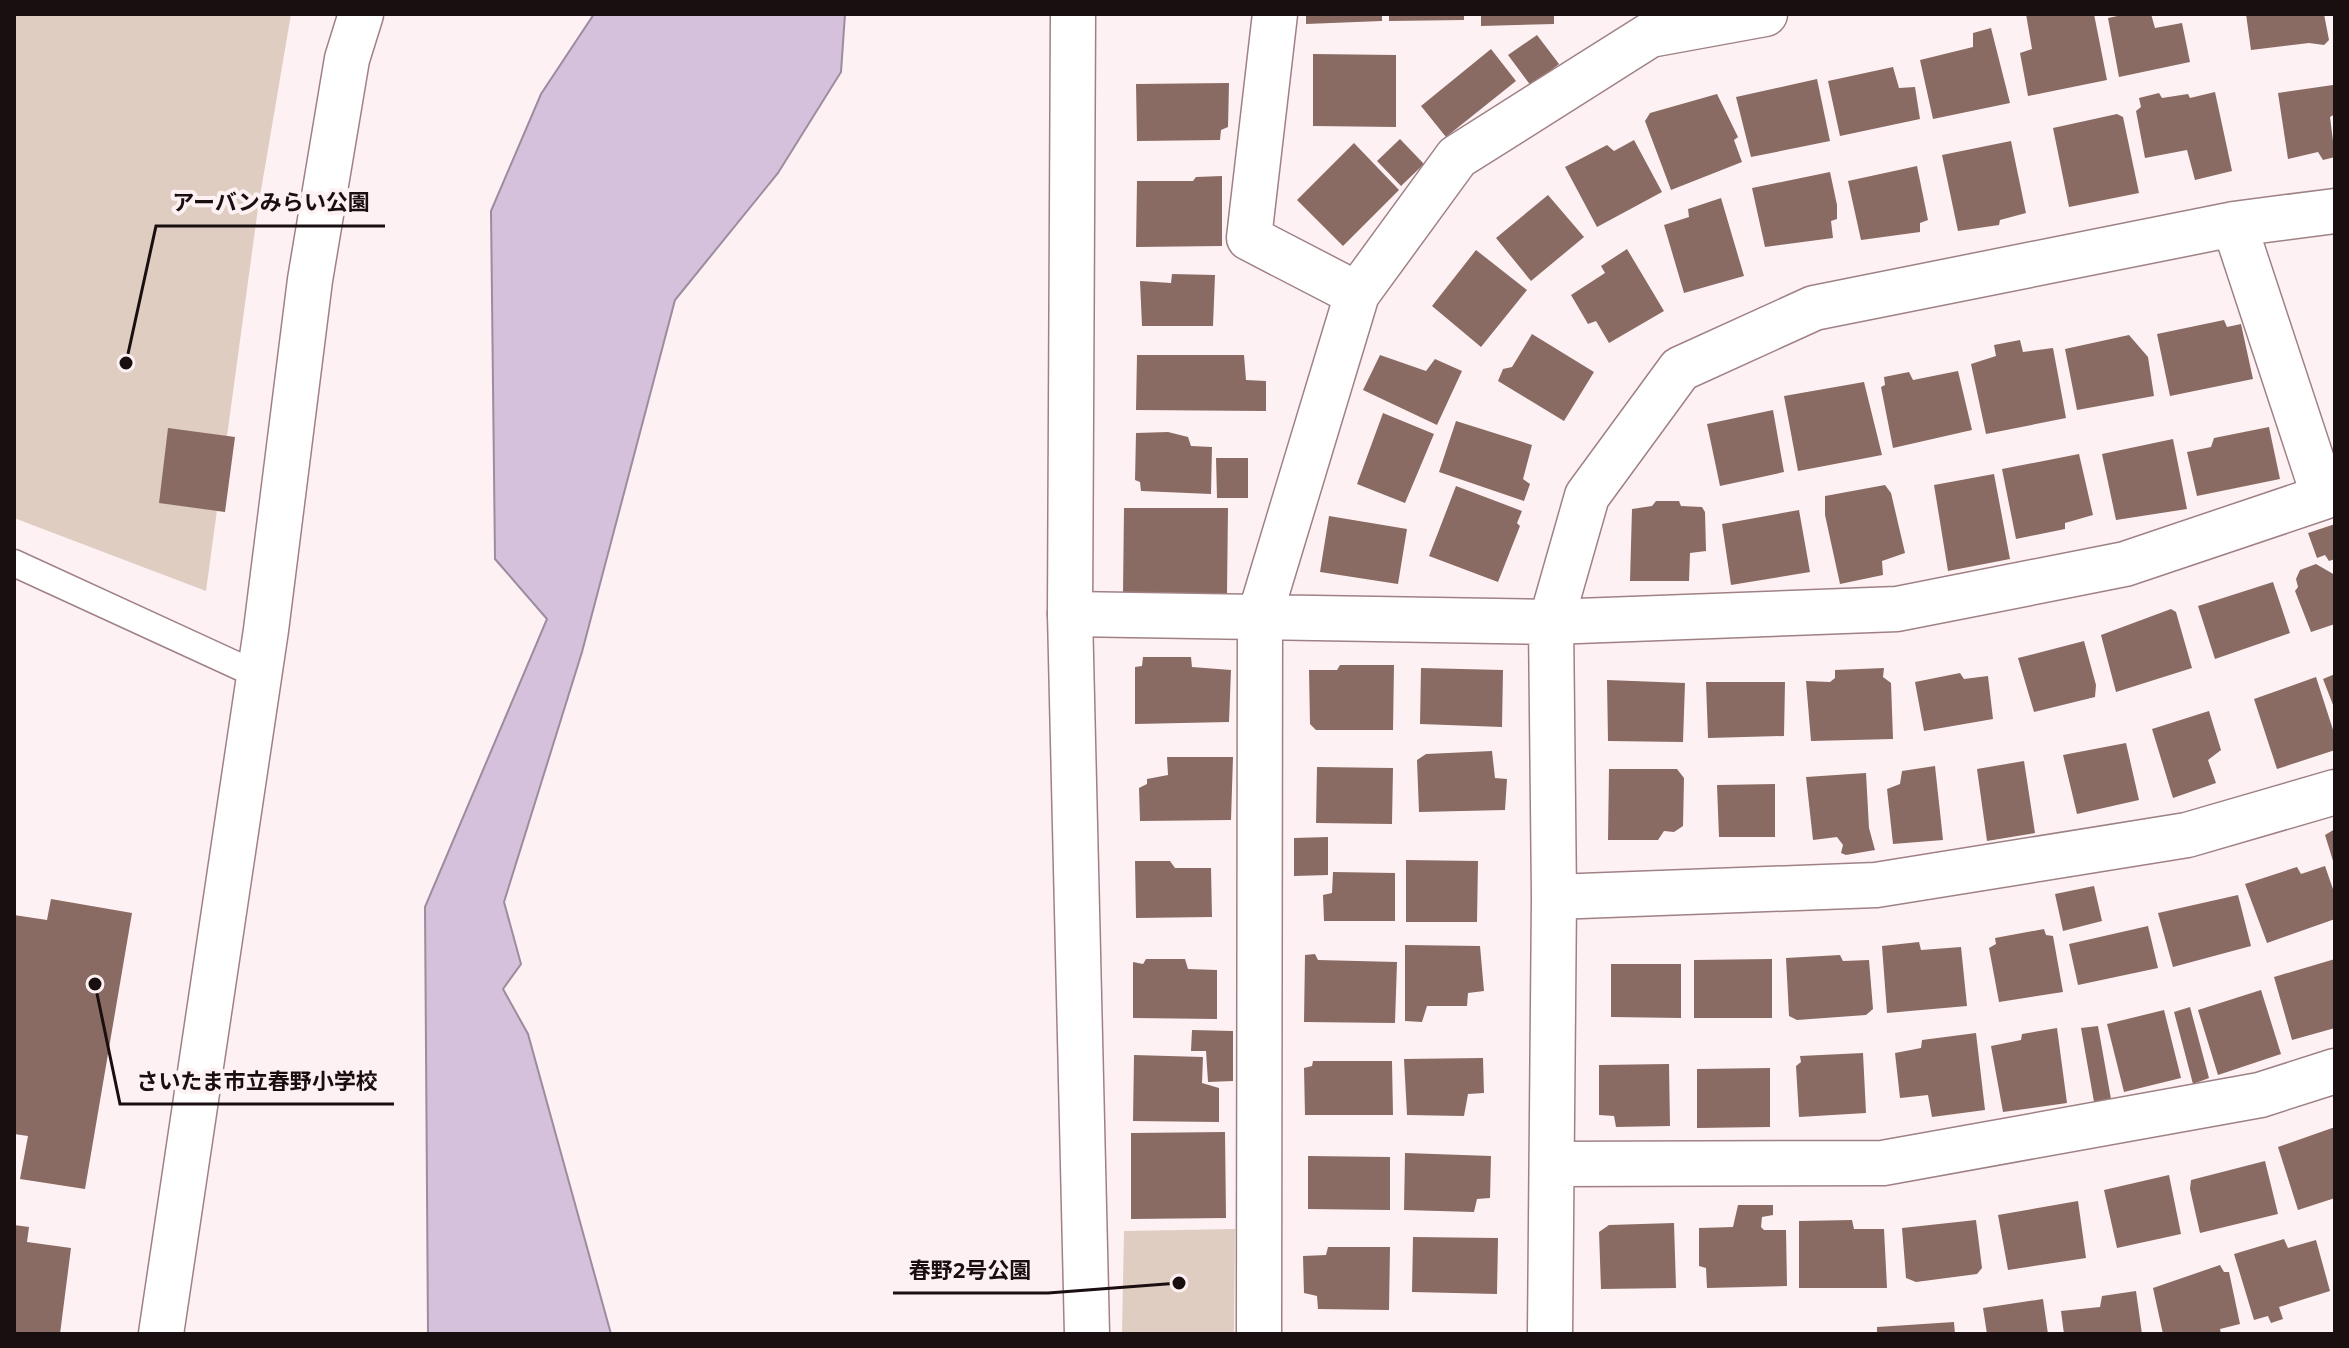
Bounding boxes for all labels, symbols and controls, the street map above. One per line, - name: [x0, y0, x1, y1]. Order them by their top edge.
- callout: アーバンみらい公園: [156, 180, 385, 226]
- text: アーバンみらい公園: [172, 186, 370, 216]
- callout: さいたま市立春野小学校: [120, 1058, 394, 1104]
- text: さいたま市立春野小学校: [136, 1065, 378, 1095]
- callout: 春野2号公園: [893, 1247, 1048, 1293]
- text: 春野2号公園: [909, 1254, 1031, 1284]

